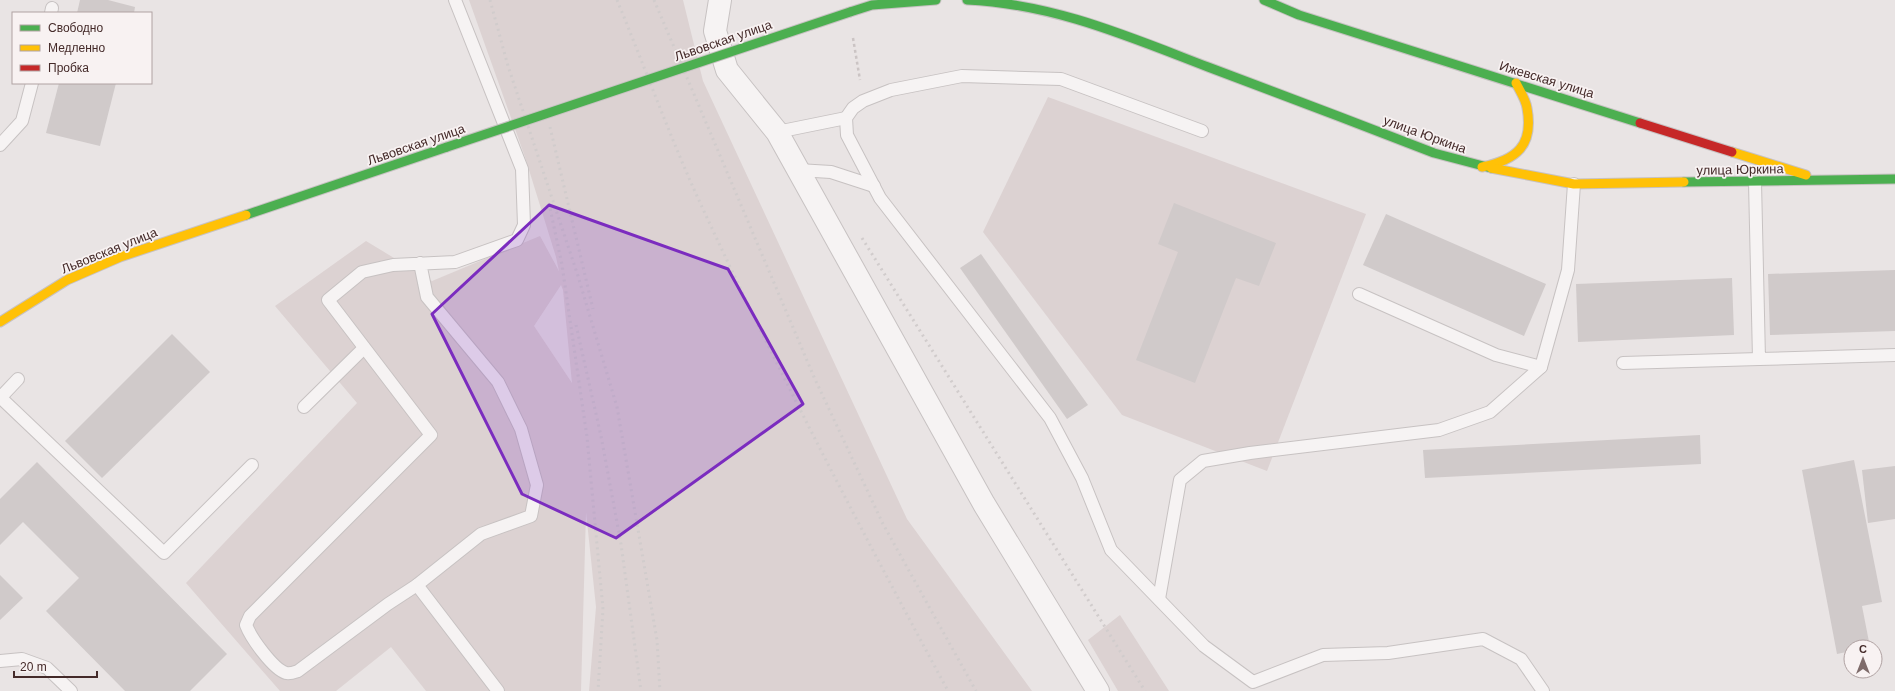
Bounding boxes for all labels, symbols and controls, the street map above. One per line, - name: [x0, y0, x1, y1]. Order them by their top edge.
- legend: [12, 12, 152, 84]
- street label: Львовская улица: [672, 17, 775, 64]
- text: Свободно: [48, 21, 103, 35]
- text: Медленно: [48, 41, 105, 55]
- street label: Ижевская улица: [1498, 58, 1597, 101]
- text: Пробка: [48, 61, 89, 75]
- street label: улица Юркина: [1381, 113, 1469, 157]
- street label: Львовская улица: [365, 121, 468, 168]
- street label: улица Юркина: [1696, 161, 1784, 178]
- street label: Львовская улица: [59, 224, 160, 277]
- north arrow: [1843, 639, 1883, 679]
- text: С: [1859, 643, 1867, 655]
- scale bar: [14, 653, 97, 679]
- text: 20 m: [20, 660, 47, 674]

